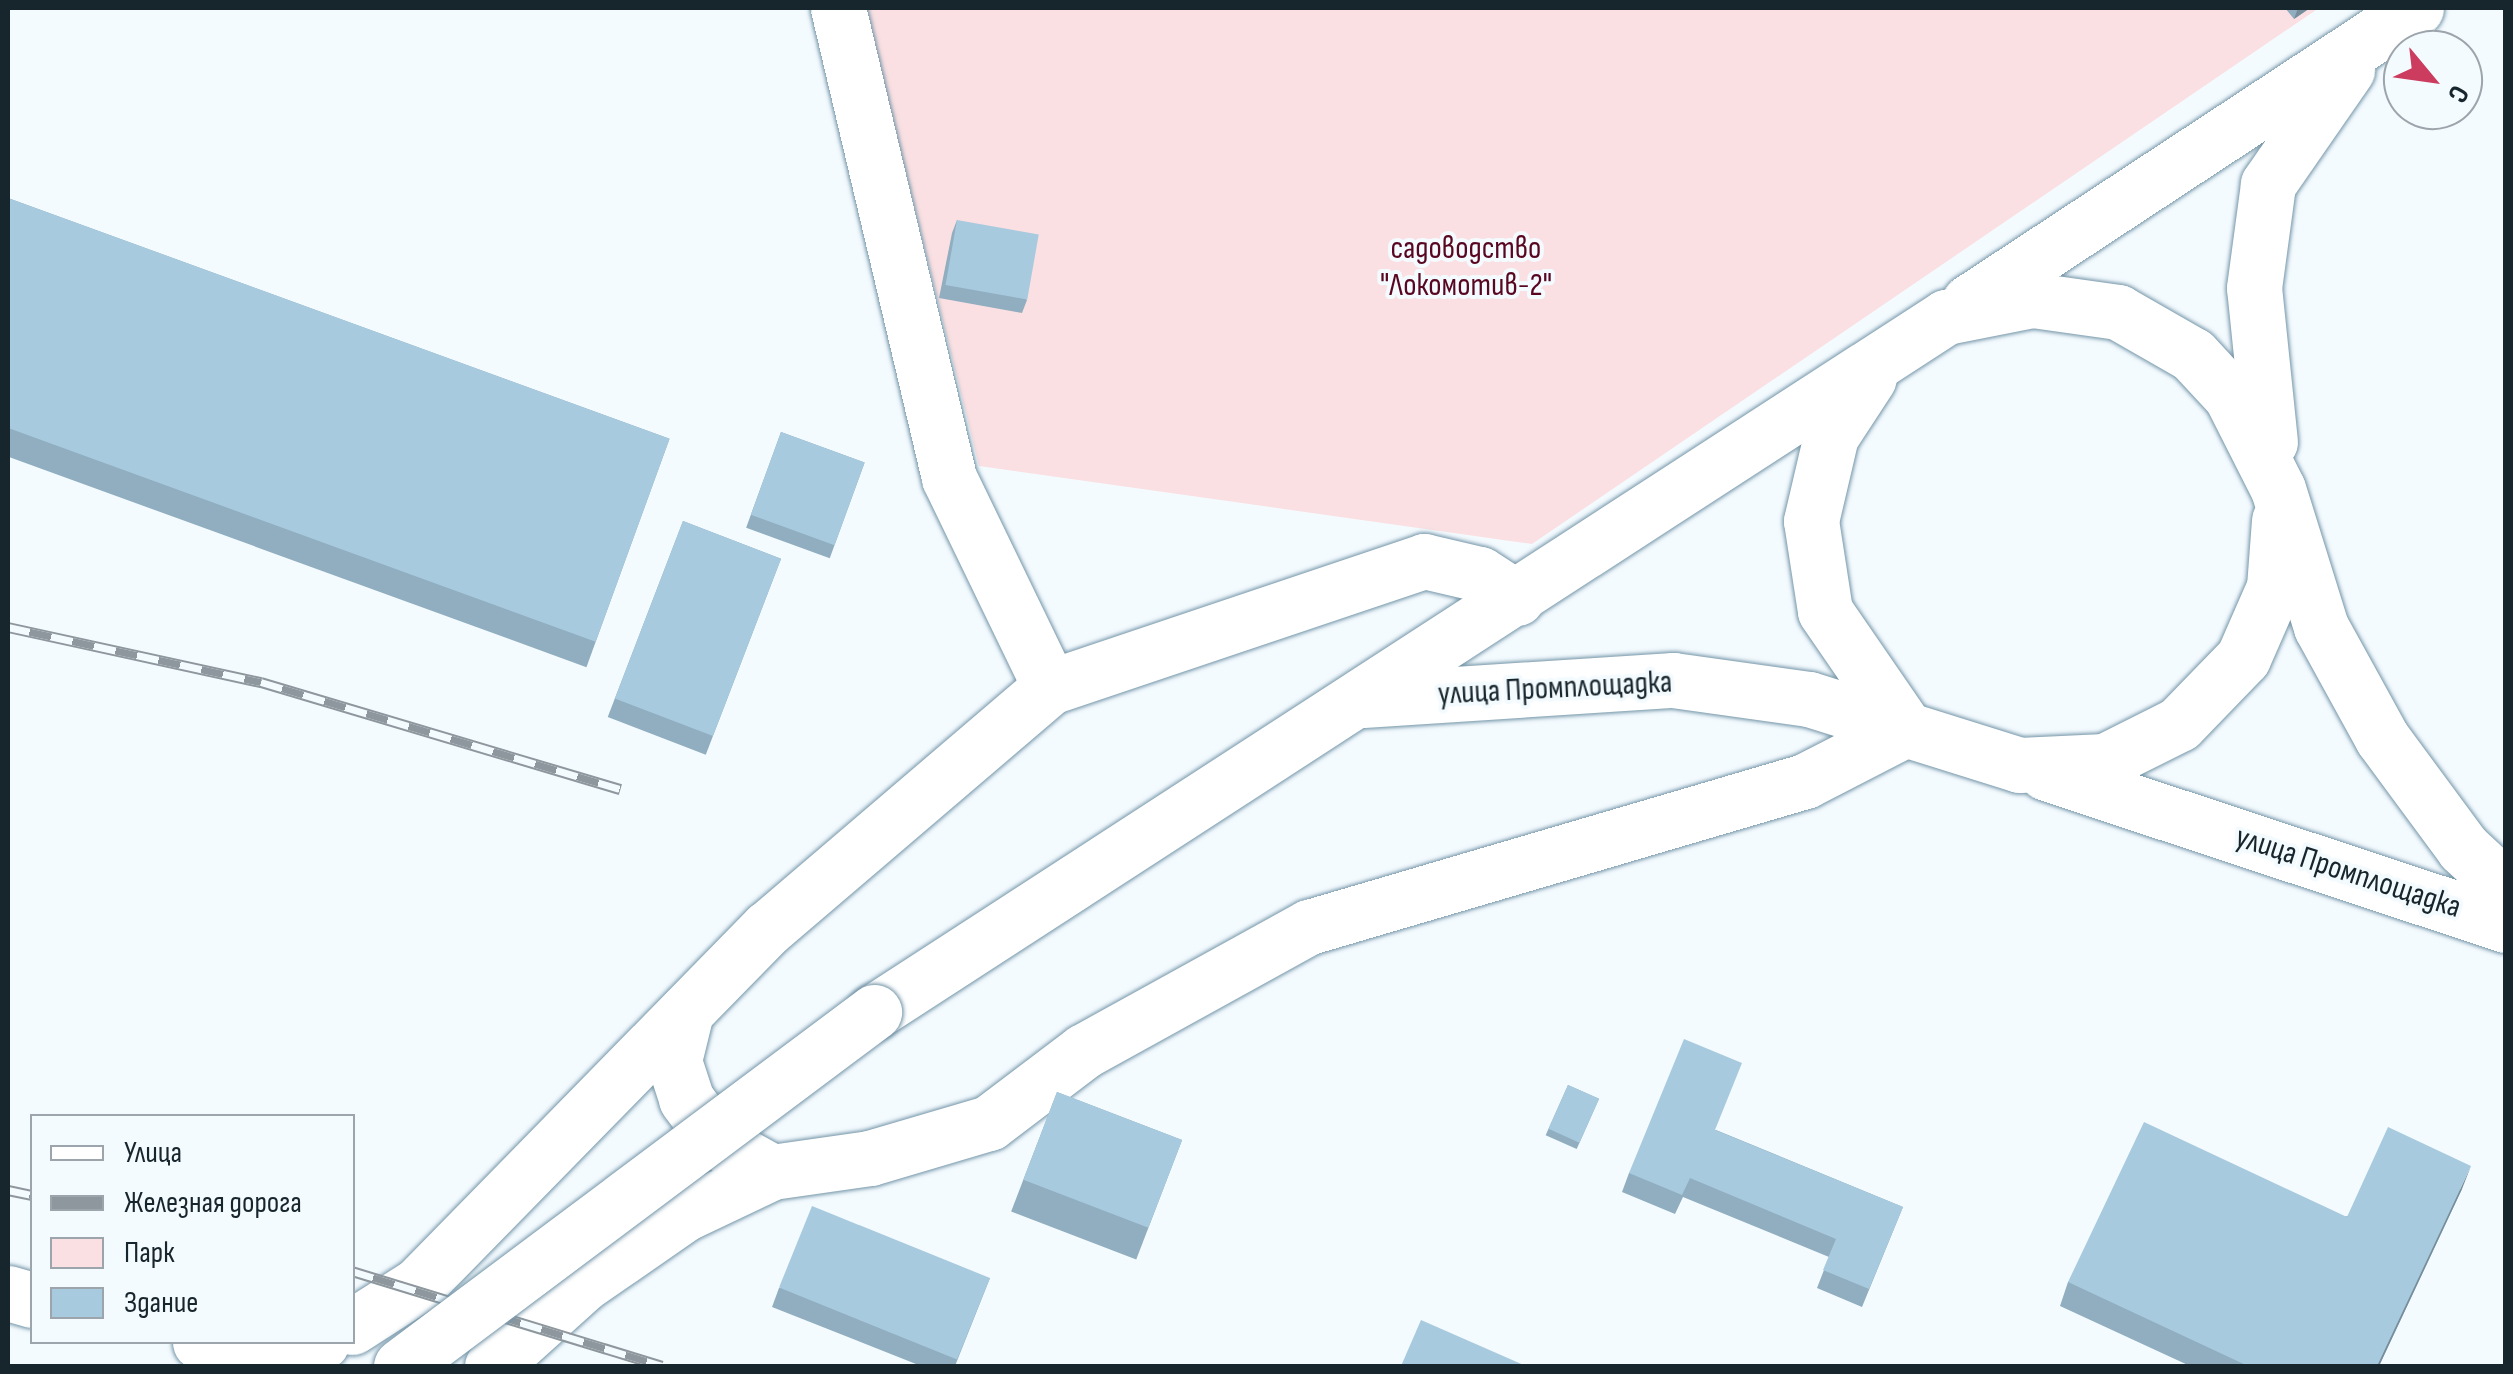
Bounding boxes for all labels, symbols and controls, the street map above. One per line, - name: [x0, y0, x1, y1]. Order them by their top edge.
- north arrow: [2383, 30, 2483, 130]
- text: С: [2440, 80, 2476, 108]
- park label: садоводство "Локомотив-2": [1380, 231, 1552, 306]
- street label: улица Промплощадка: [1437, 664, 1673, 714]
- street label: улица Промплощадка: [2231, 819, 2465, 927]
- legend: [30, 1114, 355, 1344]
- text: Улица: [124, 1135, 182, 1171]
- text: Железная дорога: [124, 1185, 302, 1221]
- text: Парк: [124, 1235, 175, 1271]
- text: Здание: [124, 1285, 198, 1321]

